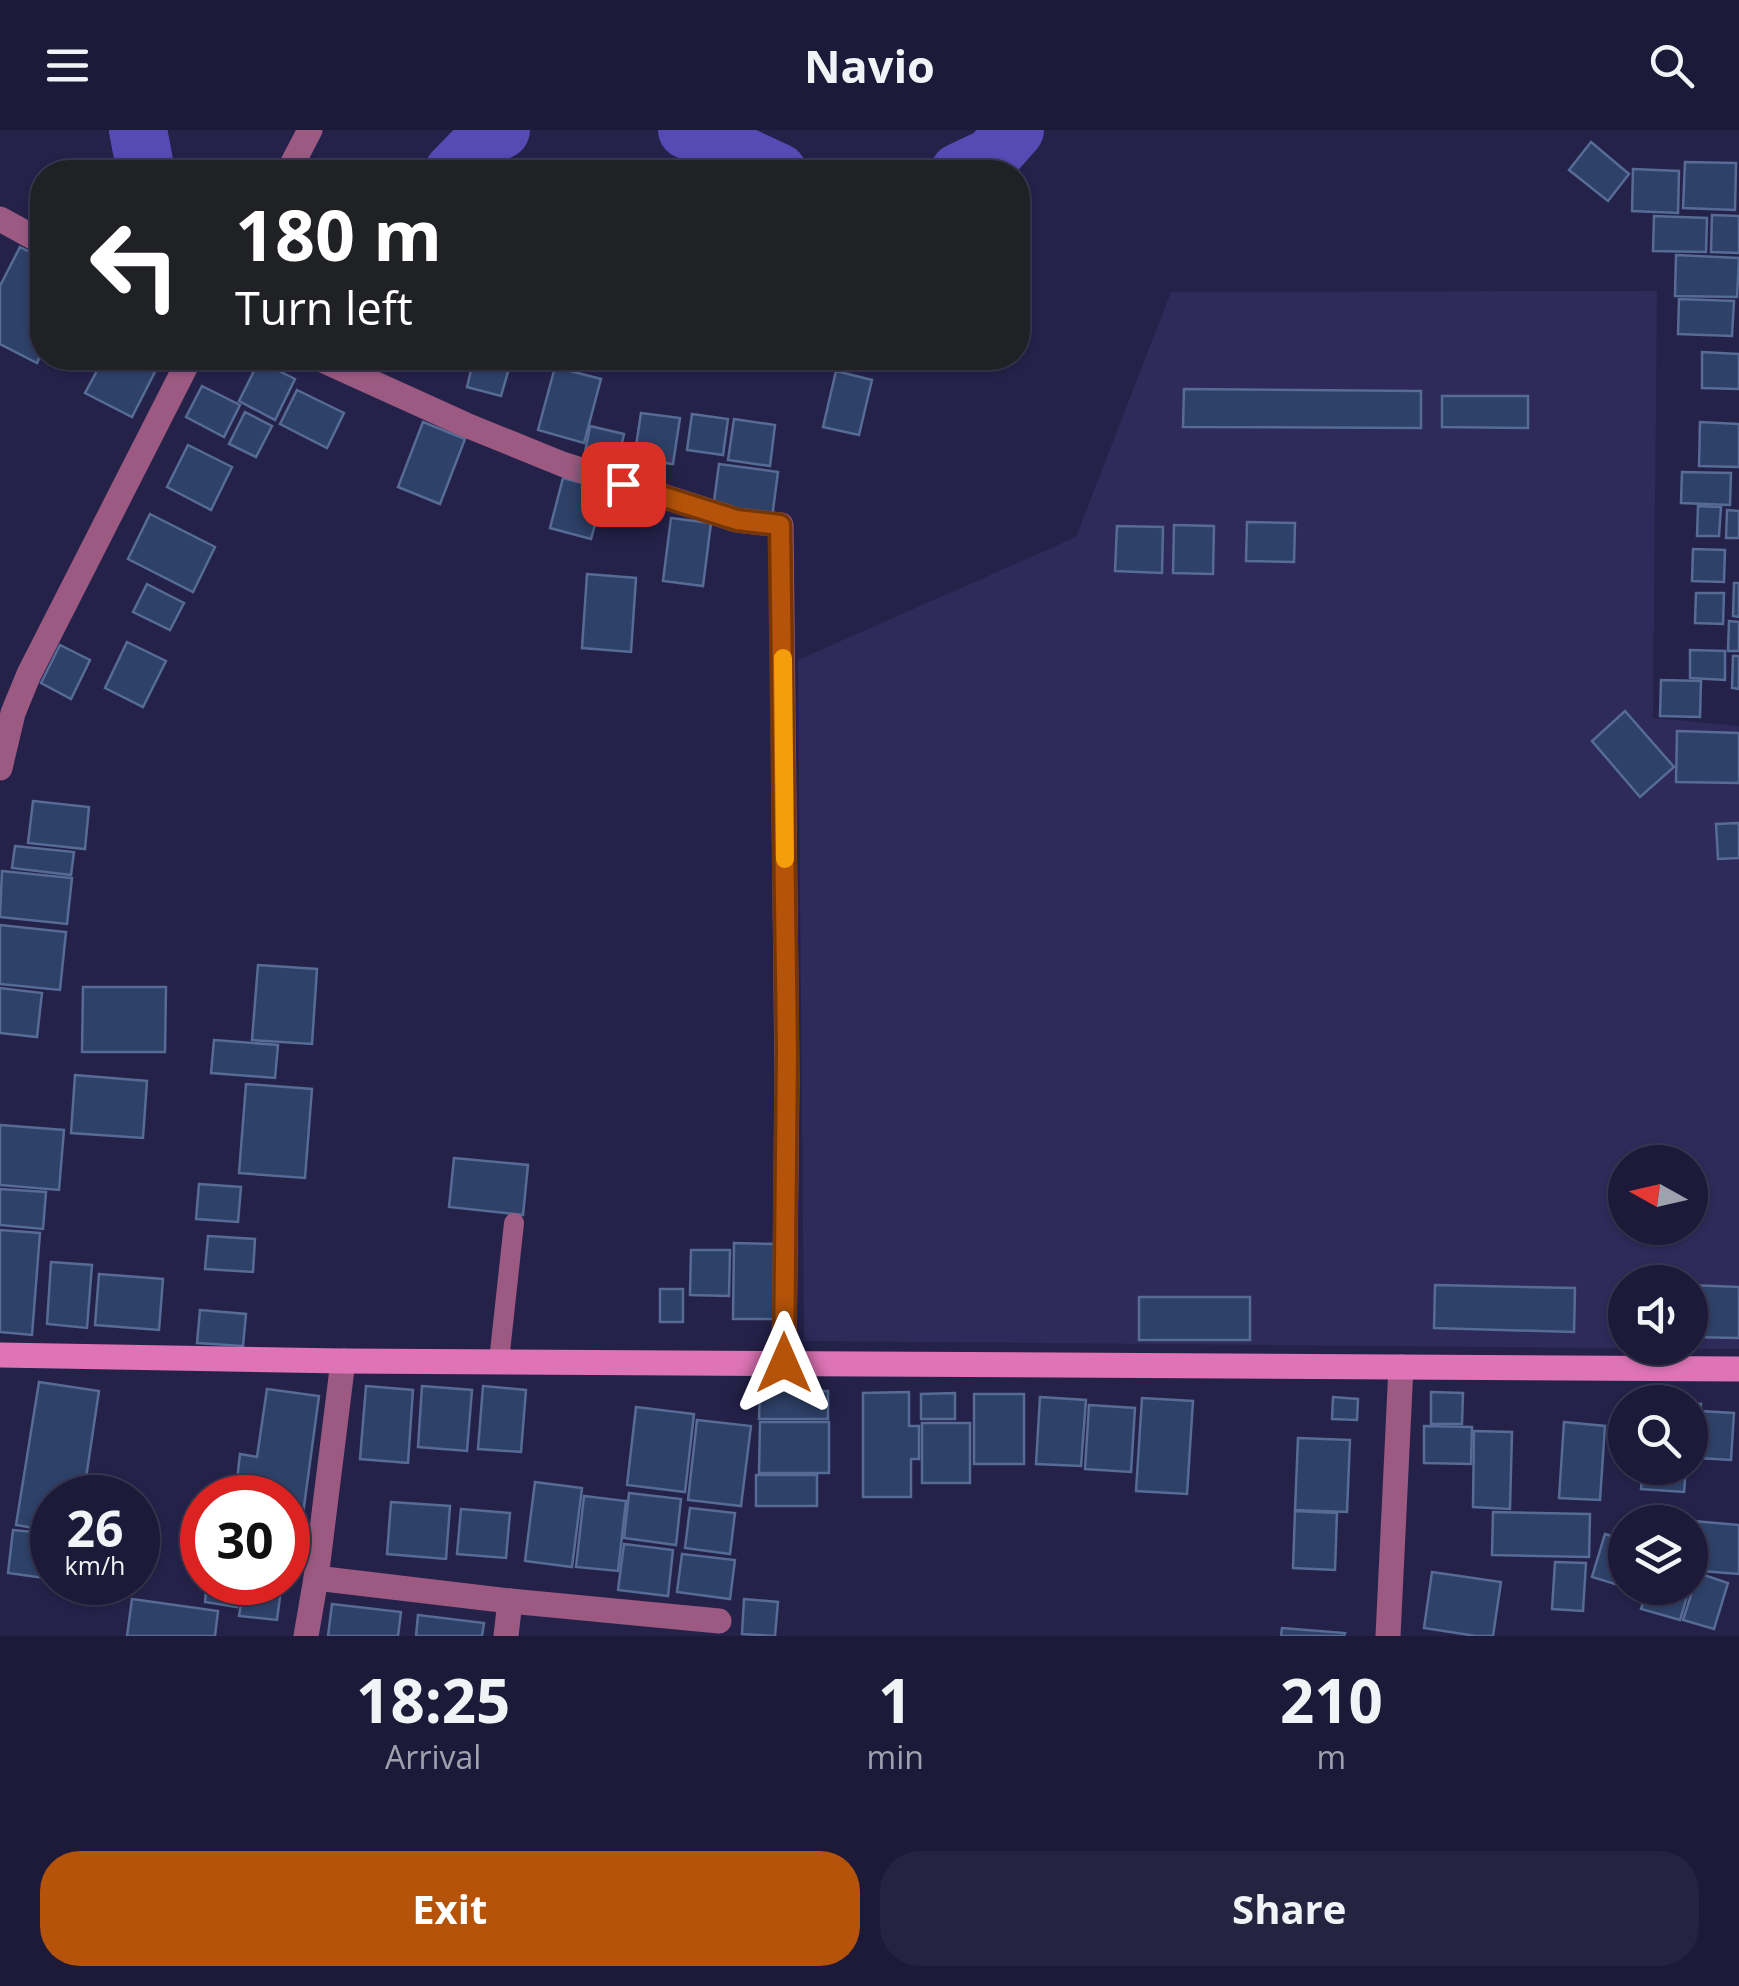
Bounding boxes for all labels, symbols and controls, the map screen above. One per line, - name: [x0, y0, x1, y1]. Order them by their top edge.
- text: Navio: [804, 35, 935, 96]
- icon: menu: [40, 38, 95, 93]
- icon: search: [1644, 38, 1699, 93]
- text: 180 m: [235, 186, 442, 282]
- icon: left: [70, 200, 200, 330]
- text: Turn left: [235, 277, 413, 338]
- pin: [581, 442, 666, 527]
- icon: arrive: [596, 457, 651, 512]
- north arrow: [1608, 1145, 1708, 1245]
- map controls: [1608, 1145, 1708, 1605]
- button: sound: [1608, 1265, 1708, 1365]
- position arrow: [732, 1311, 836, 1415]
- button: search: [1608, 1385, 1708, 1485]
- speed limit sign: 30: [180, 1475, 310, 1605]
- text: 26: [66, 1494, 124, 1562]
- button: layers: [1608, 1505, 1708, 1605]
- text: km/h: [65, 1548, 125, 1582]
- text: 18:25: [356, 1659, 510, 1741]
- text: 1: [878, 1659, 912, 1741]
- text: 210: [1280, 1659, 1383, 1741]
- text: Arrival: [385, 1735, 481, 1778]
- text: min: [867, 1735, 924, 1778]
- text: m: [1317, 1735, 1346, 1778]
- button: Exit: [40, 1851, 860, 1966]
- button: Share: [880, 1851, 1699, 1966]

